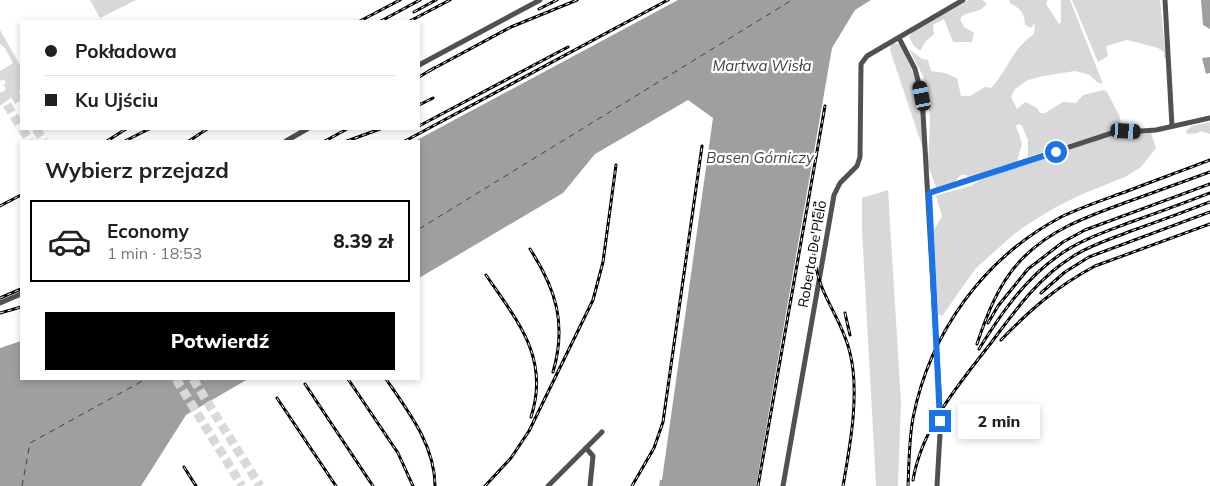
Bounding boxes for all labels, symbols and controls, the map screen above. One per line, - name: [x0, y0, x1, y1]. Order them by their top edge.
- text: Pokładowa: [75, 39, 177, 63]
- water label: Martwa Wisła: [712, 56, 812, 75]
- car: [911, 80, 932, 112]
- text: Ku Ujściu: [75, 88, 158, 112]
- car: [1110, 123, 1141, 139]
- route start: [1045, 141, 1067, 163]
- water label: Basen Górniczy: [706, 148, 815, 167]
- text: Wybierz przejazd: [45, 156, 229, 184]
- street label: Roberta De'Plelo: [794, 199, 830, 309]
- icon: car: [47, 219, 92, 264]
- text: Economy: [107, 219, 189, 243]
- text: 8.39 zł: [333, 229, 393, 253]
- text: 1 min · 18:53: [107, 243, 202, 263]
- button: Potwierdź: [45, 312, 395, 370]
- callout: 2 min: [958, 404, 1040, 438]
- route end: [929, 410, 951, 432]
- text: 2 min: [978, 411, 1020, 431]

